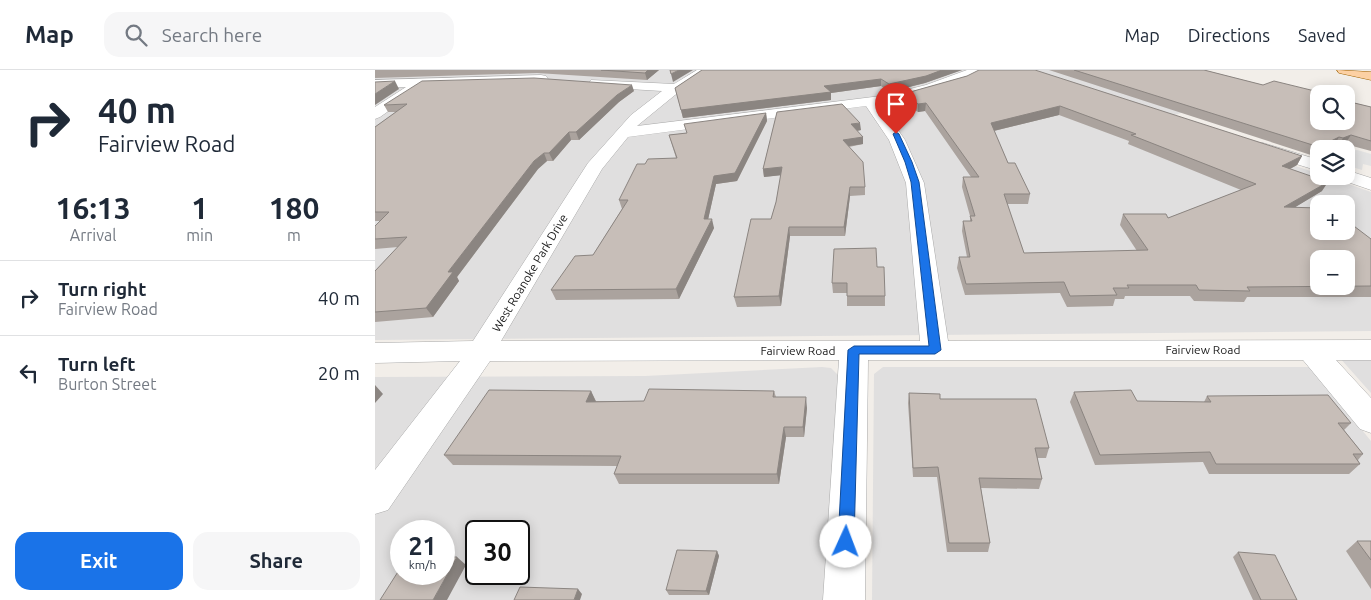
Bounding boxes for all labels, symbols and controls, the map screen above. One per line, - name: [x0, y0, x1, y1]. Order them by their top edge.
- search box: [104, 12, 454, 57]
- text: Map: [25, 21, 74, 48]
- icon: search: [122, 21, 150, 49]
- text: Search here: [162, 24, 262, 46]
- text: Map: [1124, 25, 1160, 45]
- text: Directions: [1188, 25, 1270, 45]
- text: Saved: [1298, 25, 1346, 45]
- pin: [875, 83, 917, 134]
- map controls: [1310, 85, 1355, 295]
- button: search: [1310, 85, 1355, 130]
- icon: right: [15, 90, 80, 155]
- text: 40 m: [98, 90, 176, 130]
- icon: arrive: [882, 90, 910, 118]
- text: Fairview Road: [98, 131, 235, 156]
- button: layers: [1310, 140, 1355, 185]
- text: 16:13: [56, 191, 131, 225]
- text: 1: [191, 191, 208, 225]
- text: 180: [269, 191, 319, 225]
- button: +: [1310, 195, 1355, 240]
- street label: West Roanoke Park Drive: [489, 212, 570, 334]
- text: Arrival: [70, 226, 116, 244]
- text: min: [186, 226, 213, 244]
- text: m: [287, 226, 301, 244]
- button: −: [1310, 250, 1355, 295]
- text: Turn right: [58, 278, 146, 300]
- icon: right: [15, 284, 43, 312]
- text: 40 m: [318, 287, 360, 309]
- text: Fairview Road: [58, 300, 158, 318]
- street label: Fairview Road: [1166, 343, 1240, 356]
- street label: Fairview Road: [761, 344, 835, 357]
- text: Turn left: [58, 353, 136, 375]
- icon: left: [15, 359, 43, 387]
- text: 20 m: [318, 362, 360, 384]
- text: Burton Street: [58, 375, 156, 393]
- position arrow: [819, 515, 871, 567]
- speed limit sign: 30: [465, 520, 530, 585]
- button: Exit: [15, 532, 183, 590]
- button: Share: [193, 532, 360, 590]
- text: 21: [408, 532, 437, 560]
- text: km/h: [409, 558, 436, 571]

